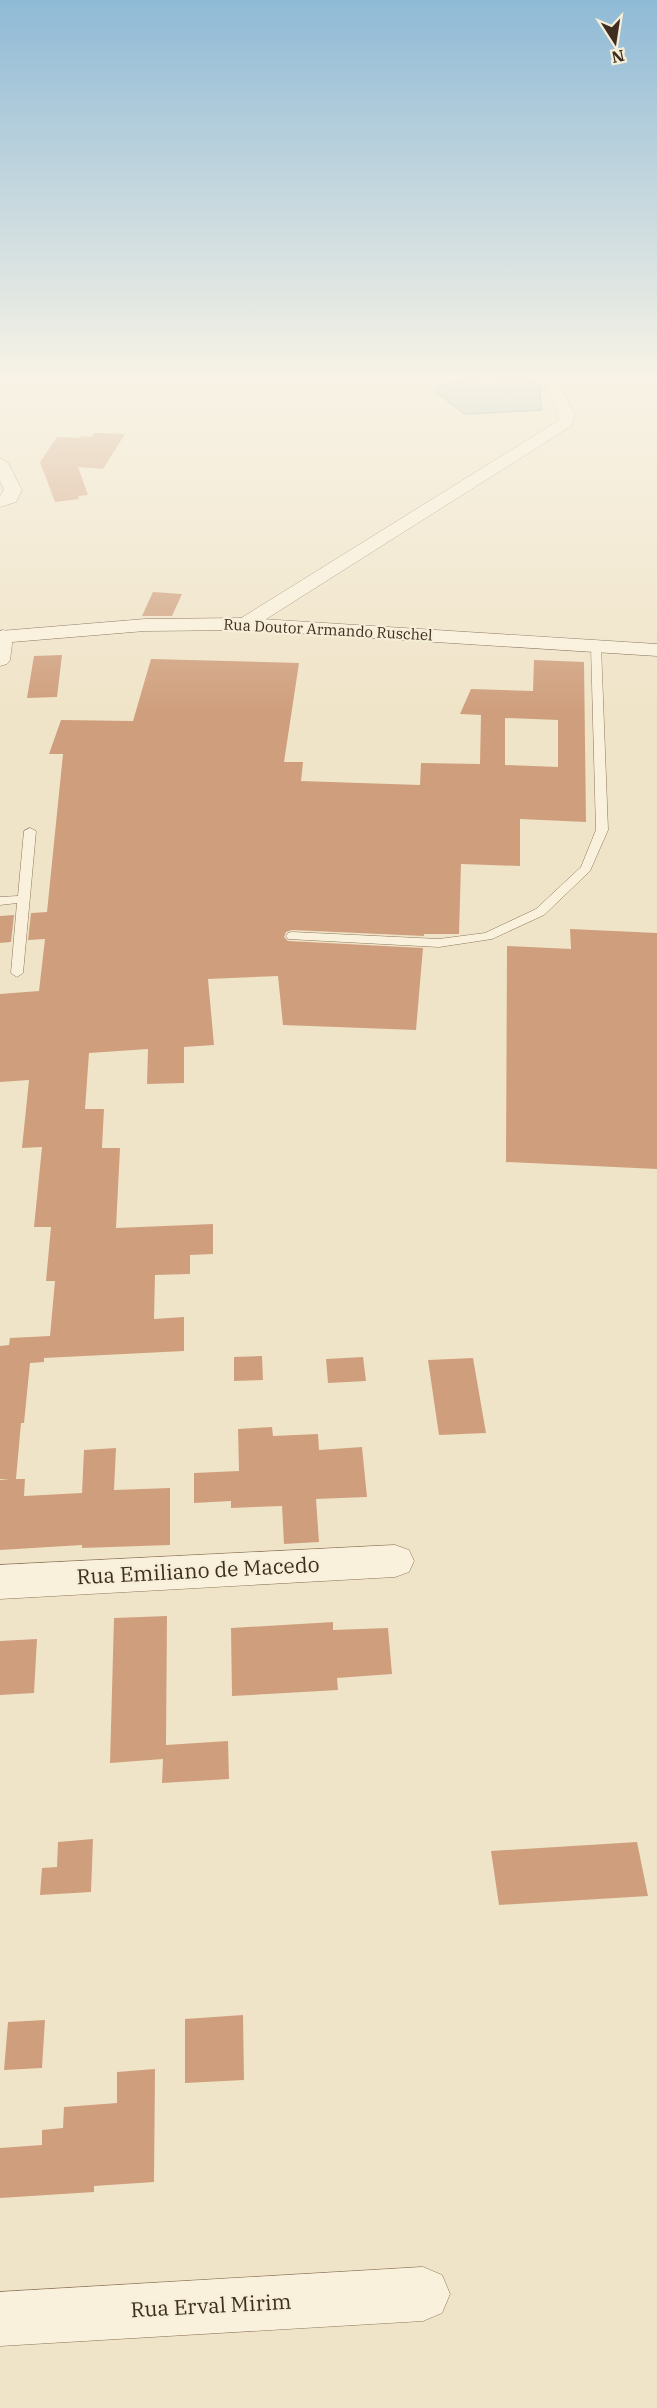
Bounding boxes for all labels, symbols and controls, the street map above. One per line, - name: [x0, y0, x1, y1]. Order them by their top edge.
- north arrow: [585, 12, 645, 72]
- text: N: [610, 46, 626, 68]
- street label: Rua Doutor Armando Ruschel: [223, 615, 433, 644]
- street label: Rua Emiliano de Macedo: [76, 1550, 320, 1590]
- street label: Rua Erval Mirim: [130, 2287, 292, 2323]

